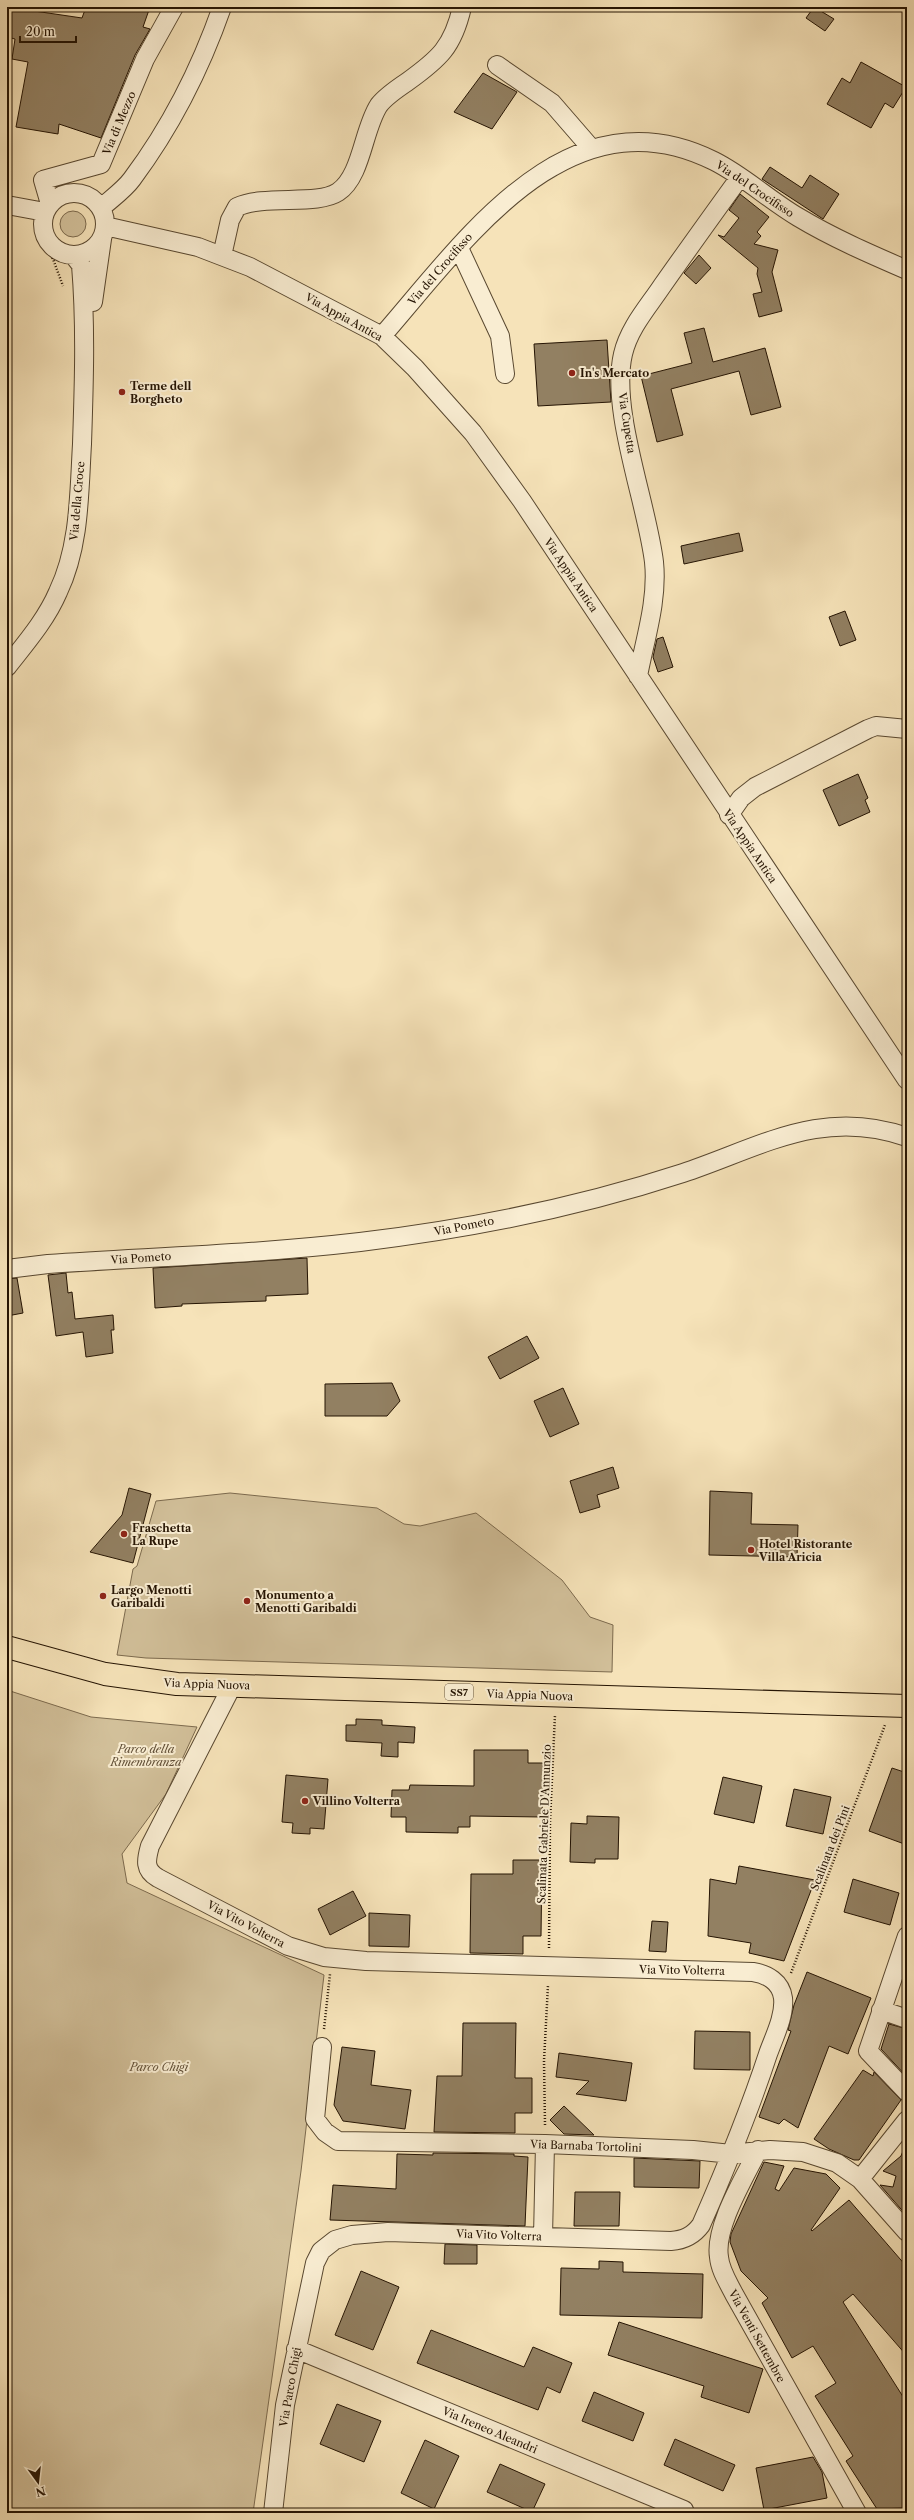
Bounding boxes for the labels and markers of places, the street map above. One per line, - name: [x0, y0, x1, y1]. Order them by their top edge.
- place label: In's Mercato: [580, 366, 649, 380]
- marker: In's Mercato: [567, 368, 577, 378]
- place label: Terme dell Borgheto: [130, 379, 192, 406]
- marker: Terme dell Borgheto: [117, 387, 127, 397]
- place label: Fraschetta La Rupe: [132, 1521, 192, 1548]
- marker: Fraschetta La Rupe: [119, 1529, 129, 1539]
- place label: Hotel Ristorante Villa Aricia: [758, 1537, 853, 1564]
- marker: Hotel Ristorante Villa Aricia: [746, 1545, 756, 1555]
- place label: Largo Menotti Garibaldi: [111, 1583, 192, 1610]
- place label: Monumento a Menotti Garibaldi: [255, 1588, 357, 1615]
- marker: Largo Menotti Garibaldi: [98, 1591, 108, 1601]
- marker: Monumento a Menotti Garibaldi: [242, 1596, 252, 1606]
- place label: Villino Volterra: [312, 1794, 401, 1808]
- marker: Villino Volterra: [300, 1796, 310, 1806]

